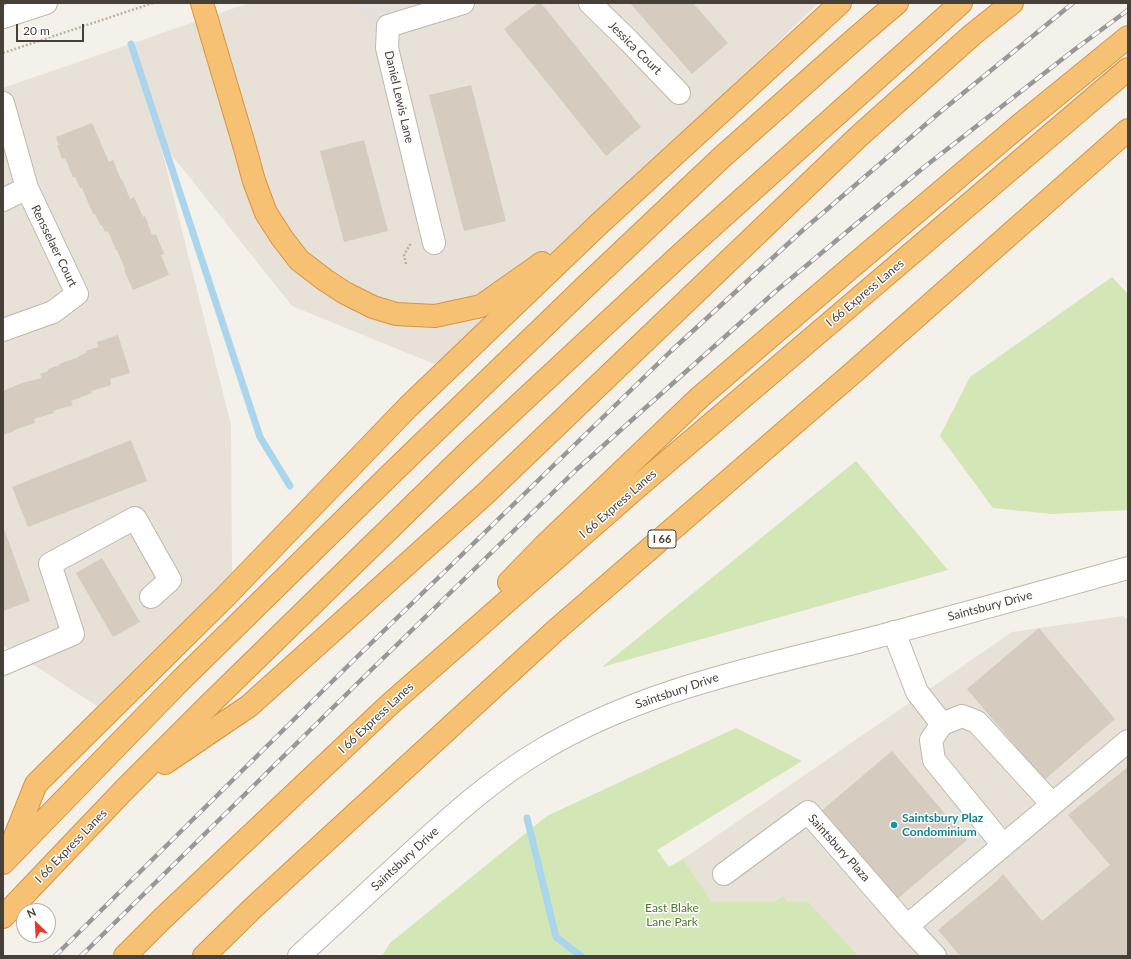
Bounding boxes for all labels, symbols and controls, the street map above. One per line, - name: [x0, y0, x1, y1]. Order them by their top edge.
- scale bar: [18, 16, 86, 42]
- street label: Jessica Court: [605, 18, 665, 78]
- text: 20 m: [23, 23, 50, 38]
- street label: Daniel Lewis Lane: [381, 49, 417, 145]
- street label: Rensselaer Court: [28, 203, 80, 289]
- street label: I 66 Express Lanes: [823, 256, 907, 330]
- street label: I 66 Express Lanes: [577, 467, 659, 541]
- road number: I 66: [648, 530, 676, 548]
- street label: Saintsbury Drive: [946, 588, 1034, 624]
- street label: Saintsbury Drive: [634, 670, 720, 712]
- street label: I 66 Express Lanes: [335, 680, 417, 756]
- street label: I 66 Express Lanes: [32, 806, 110, 886]
- street label: Saintsbury Plaza: [805, 811, 873, 885]
- place label: Saintsbury Plaz Condominium: [902, 811, 983, 839]
- marker: Saintsbury Plaz Condominium: [889, 820, 899, 830]
- street label: Saintsbury Drive: [368, 824, 442, 894]
- park label: East Blake Lane Park: [645, 901, 699, 929]
- north arrow: [16, 903, 56, 943]
- text: N: [25, 905, 38, 920]

